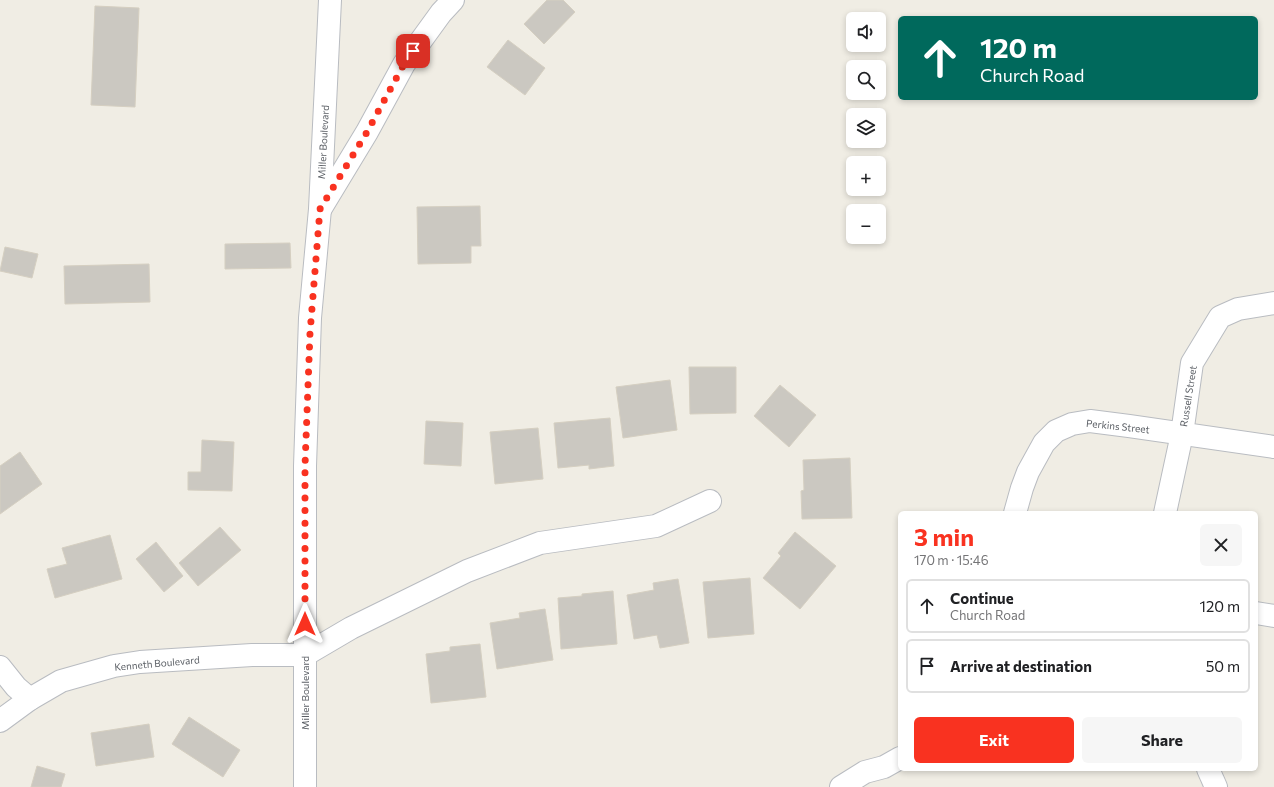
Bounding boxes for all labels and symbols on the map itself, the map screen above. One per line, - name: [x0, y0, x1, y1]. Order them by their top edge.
- pin: [396, 34, 430, 68]
- street label: Miller Boulevard: [315, 105, 331, 179]
- street label: Russell Street: [1177, 365, 1199, 427]
- street label: Perkins Street: [1086, 417, 1150, 435]
- position arrow: [284, 603, 326, 645]
- street label: Kenneth Boulevard: [114, 653, 200, 673]
- street label: Miller Boulevard: [299, 656, 311, 730]

